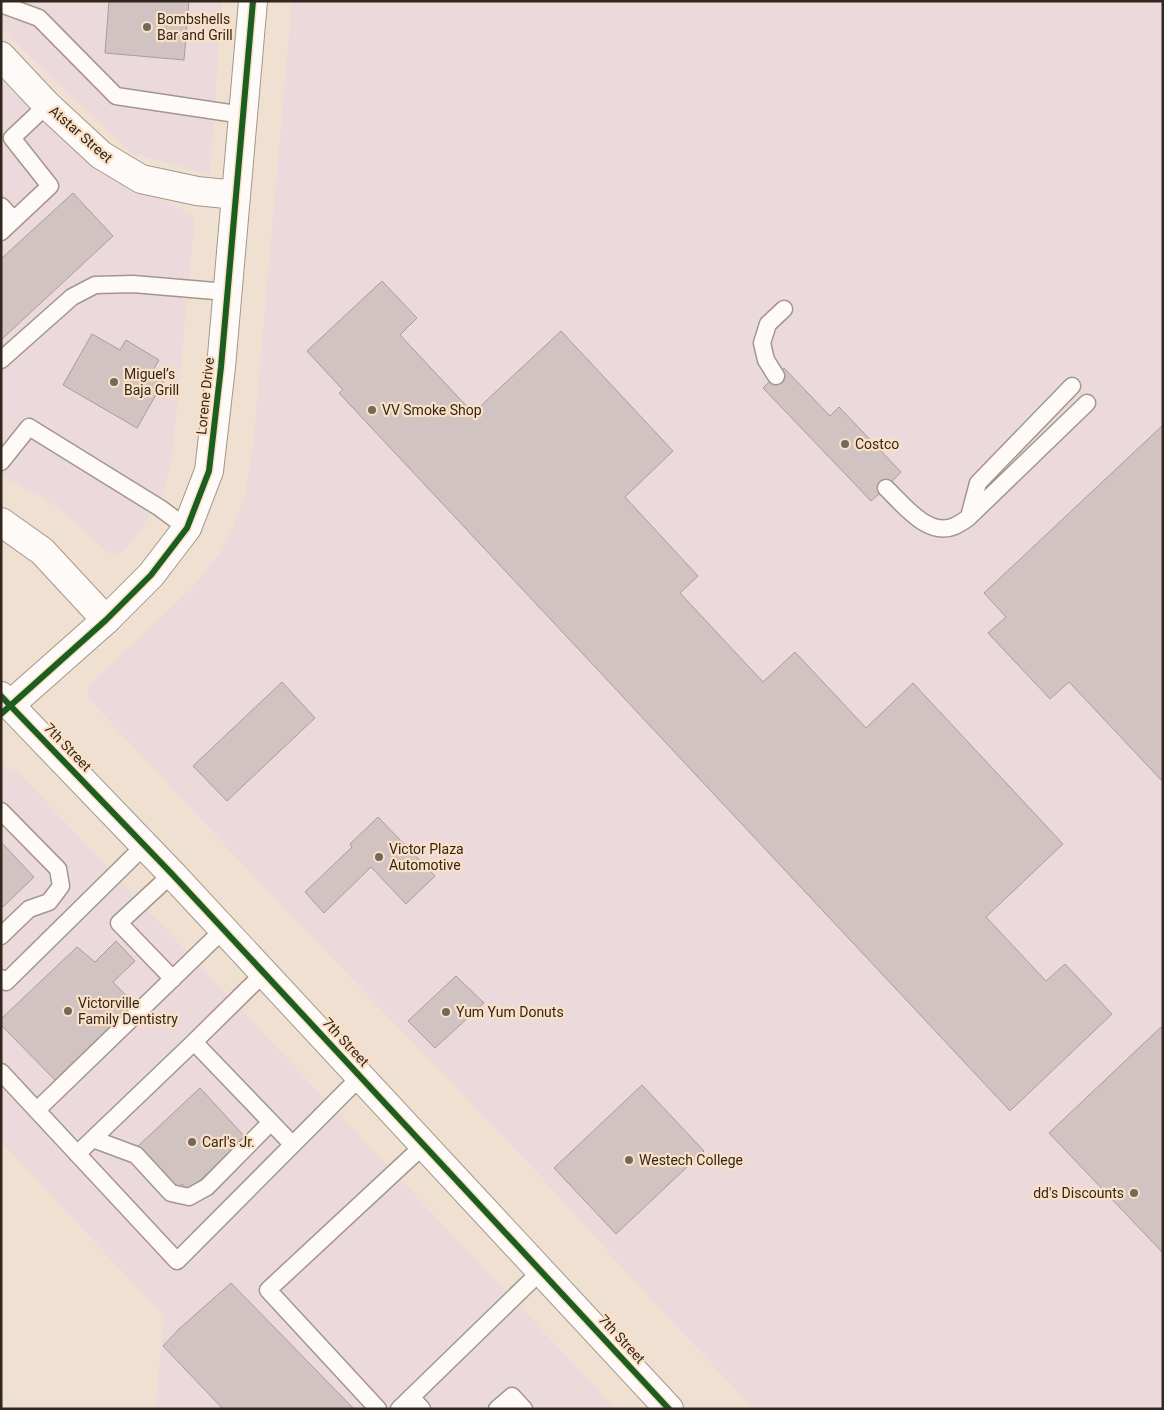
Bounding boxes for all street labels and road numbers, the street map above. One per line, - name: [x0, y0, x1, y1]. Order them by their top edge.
- street label: Atstar Street: [46, 102, 116, 166]
- street label: Lorene Drive: [193, 357, 217, 435]
- street label: 7th Street: [41, 720, 95, 775]
- street label: 7th Street: [319, 1014, 373, 1070]
- street label: 7th Street: [595, 1311, 649, 1367]

